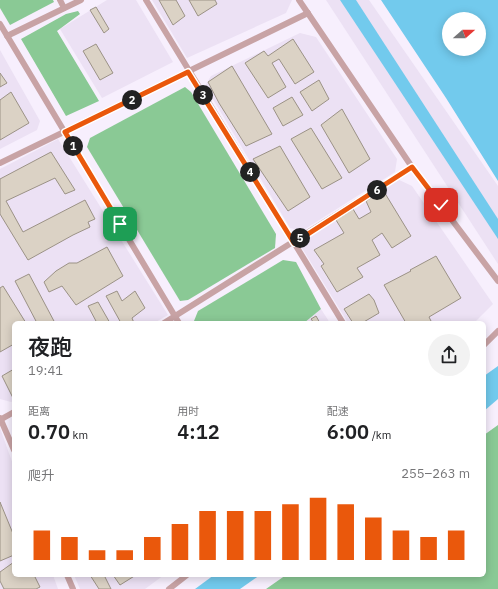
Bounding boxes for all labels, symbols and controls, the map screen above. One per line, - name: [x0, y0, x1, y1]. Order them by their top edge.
- north arrow: [442, 12, 486, 56]
- map controls: [442, 12, 486, 56]
- pin: 3: [193, 85, 213, 105]
- text: 3: [200, 88, 206, 102]
- pin: 2: [122, 90, 142, 110]
- text: 2: [129, 93, 135, 107]
- pin: 1: [63, 136, 83, 156]
- text: 1: [70, 139, 76, 153]
- pin: 4: [240, 162, 260, 182]
- text: 4: [247, 165, 253, 179]
- pin: 6: [367, 180, 387, 200]
- text: 6: [374, 183, 380, 197]
- pin: [424, 188, 458, 222]
- icon: check: [430, 194, 452, 216]
- pin: [103, 207, 137, 241]
- icon: arrive: [109, 213, 131, 235]
- pin: 5: [290, 228, 310, 248]
- text: 5: [297, 231, 303, 245]
- text: 夜跑: [28, 332, 72, 361]
- button: share: [428, 334, 470, 376]
- text: 19:41: [28, 362, 63, 379]
- text: 距离: [28, 404, 50, 418]
- text: 用时: [177, 404, 199, 418]
- text: 配速: [327, 404, 349, 418]
- text: 0.70: [28, 418, 70, 445]
- text: 4:12: [177, 418, 220, 445]
- text: 6:00: [327, 418, 369, 445]
- text: km: [70, 428, 88, 442]
- text: /km: [369, 428, 391, 442]
- text: 255–263 m: [401, 465, 470, 482]
- text: 爬升: [28, 467, 54, 484]

